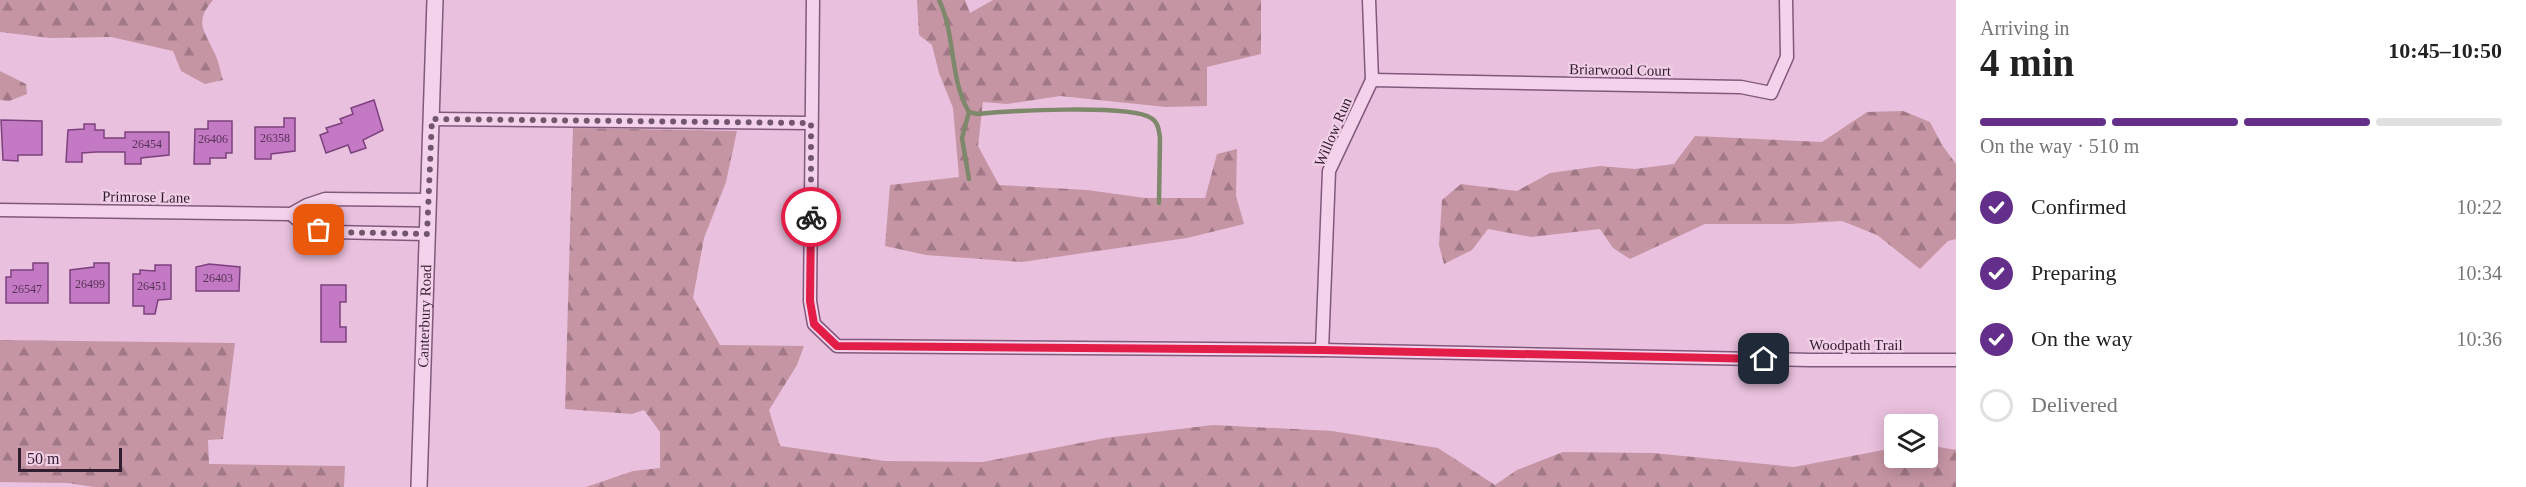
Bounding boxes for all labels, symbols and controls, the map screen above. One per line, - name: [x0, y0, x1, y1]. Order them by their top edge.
- text: Arriving in: [1980, 17, 2069, 39]
- text: 10:45–10:50: [2388, 38, 2502, 63]
- text: 4 min: [1980, 41, 2074, 84]
- street label: Briarwood Court: [1569, 61, 1672, 79]
- street label: Willow Run: [1311, 95, 1355, 169]
- house number: 26358: [260, 131, 290, 145]
- house number: 26406: [198, 132, 228, 146]
- text: On the way · 510 m: [1980, 135, 2139, 157]
- house number: 26454: [132, 137, 162, 151]
- courier: [781, 187, 841, 247]
- street label: Primrose Lane: [102, 188, 190, 206]
- icon: check: [1980, 191, 2013, 224]
- text: Confirmed: [2031, 194, 2126, 219]
- text: 10:22: [2456, 196, 2502, 218]
- icon: bike: [795, 201, 828, 234]
- pin: [293, 204, 344, 255]
- icon: bag: [302, 213, 335, 246]
- icon: check: [1980, 257, 2013, 290]
- text: Preparing: [2031, 260, 2117, 285]
- text: 10:34: [2456, 262, 2502, 284]
- street label: Canterbury Road: [415, 264, 434, 368]
- house number: 26403: [203, 271, 233, 285]
- house number: 26499: [75, 277, 105, 291]
- house number: 26451: [137, 279, 167, 293]
- house number: 26547: [12, 282, 42, 296]
- icon: check: [1980, 323, 2013, 356]
- text: On the way: [2031, 326, 2132, 351]
- text: 10:36: [2456, 328, 2502, 350]
- pin: [1738, 333, 1789, 384]
- street label: Woodpath Trail: [1809, 337, 1903, 353]
- icon: home: [1747, 342, 1780, 375]
- text: Delivered: [2031, 392, 2118, 417]
- map controls: [1884, 414, 1938, 468]
- button: layers: [1884, 414, 1938, 468]
- scale bar: [18, 445, 122, 472]
- text: 50 m: [27, 450, 59, 467]

